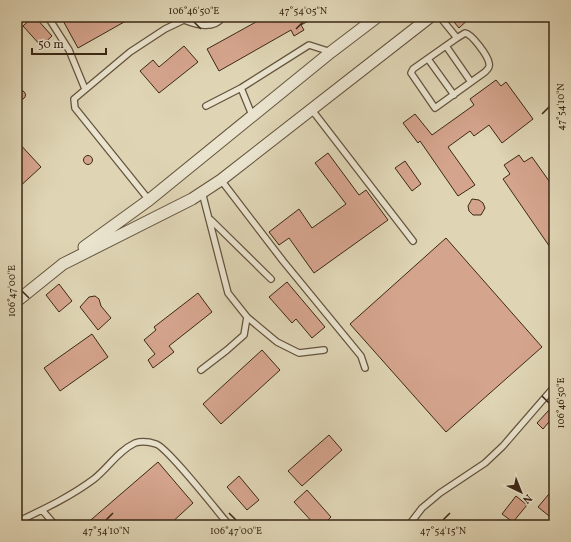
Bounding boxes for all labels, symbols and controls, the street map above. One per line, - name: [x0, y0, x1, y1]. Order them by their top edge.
- text: 106°46'50"E: [169, 4, 219, 18]
- text: 47°54'05"N: [279, 4, 328, 18]
- scale bar: [32, 30, 106, 56]
- text: 50 m: [38, 37, 64, 53]
- text: 47°54'10"N: [554, 83, 568, 131]
- text: 106°47'00"E: [5, 265, 19, 317]
- text: 106°46'50"E: [554, 378, 568, 428]
- north arrow: [501, 472, 541, 512]
- text: N: [519, 490, 535, 506]
- text: 47°54'10"N: [82, 524, 130, 538]
- text: 106°47'00"E: [210, 524, 262, 538]
- text: 47°54'15"N: [420, 524, 467, 538]

